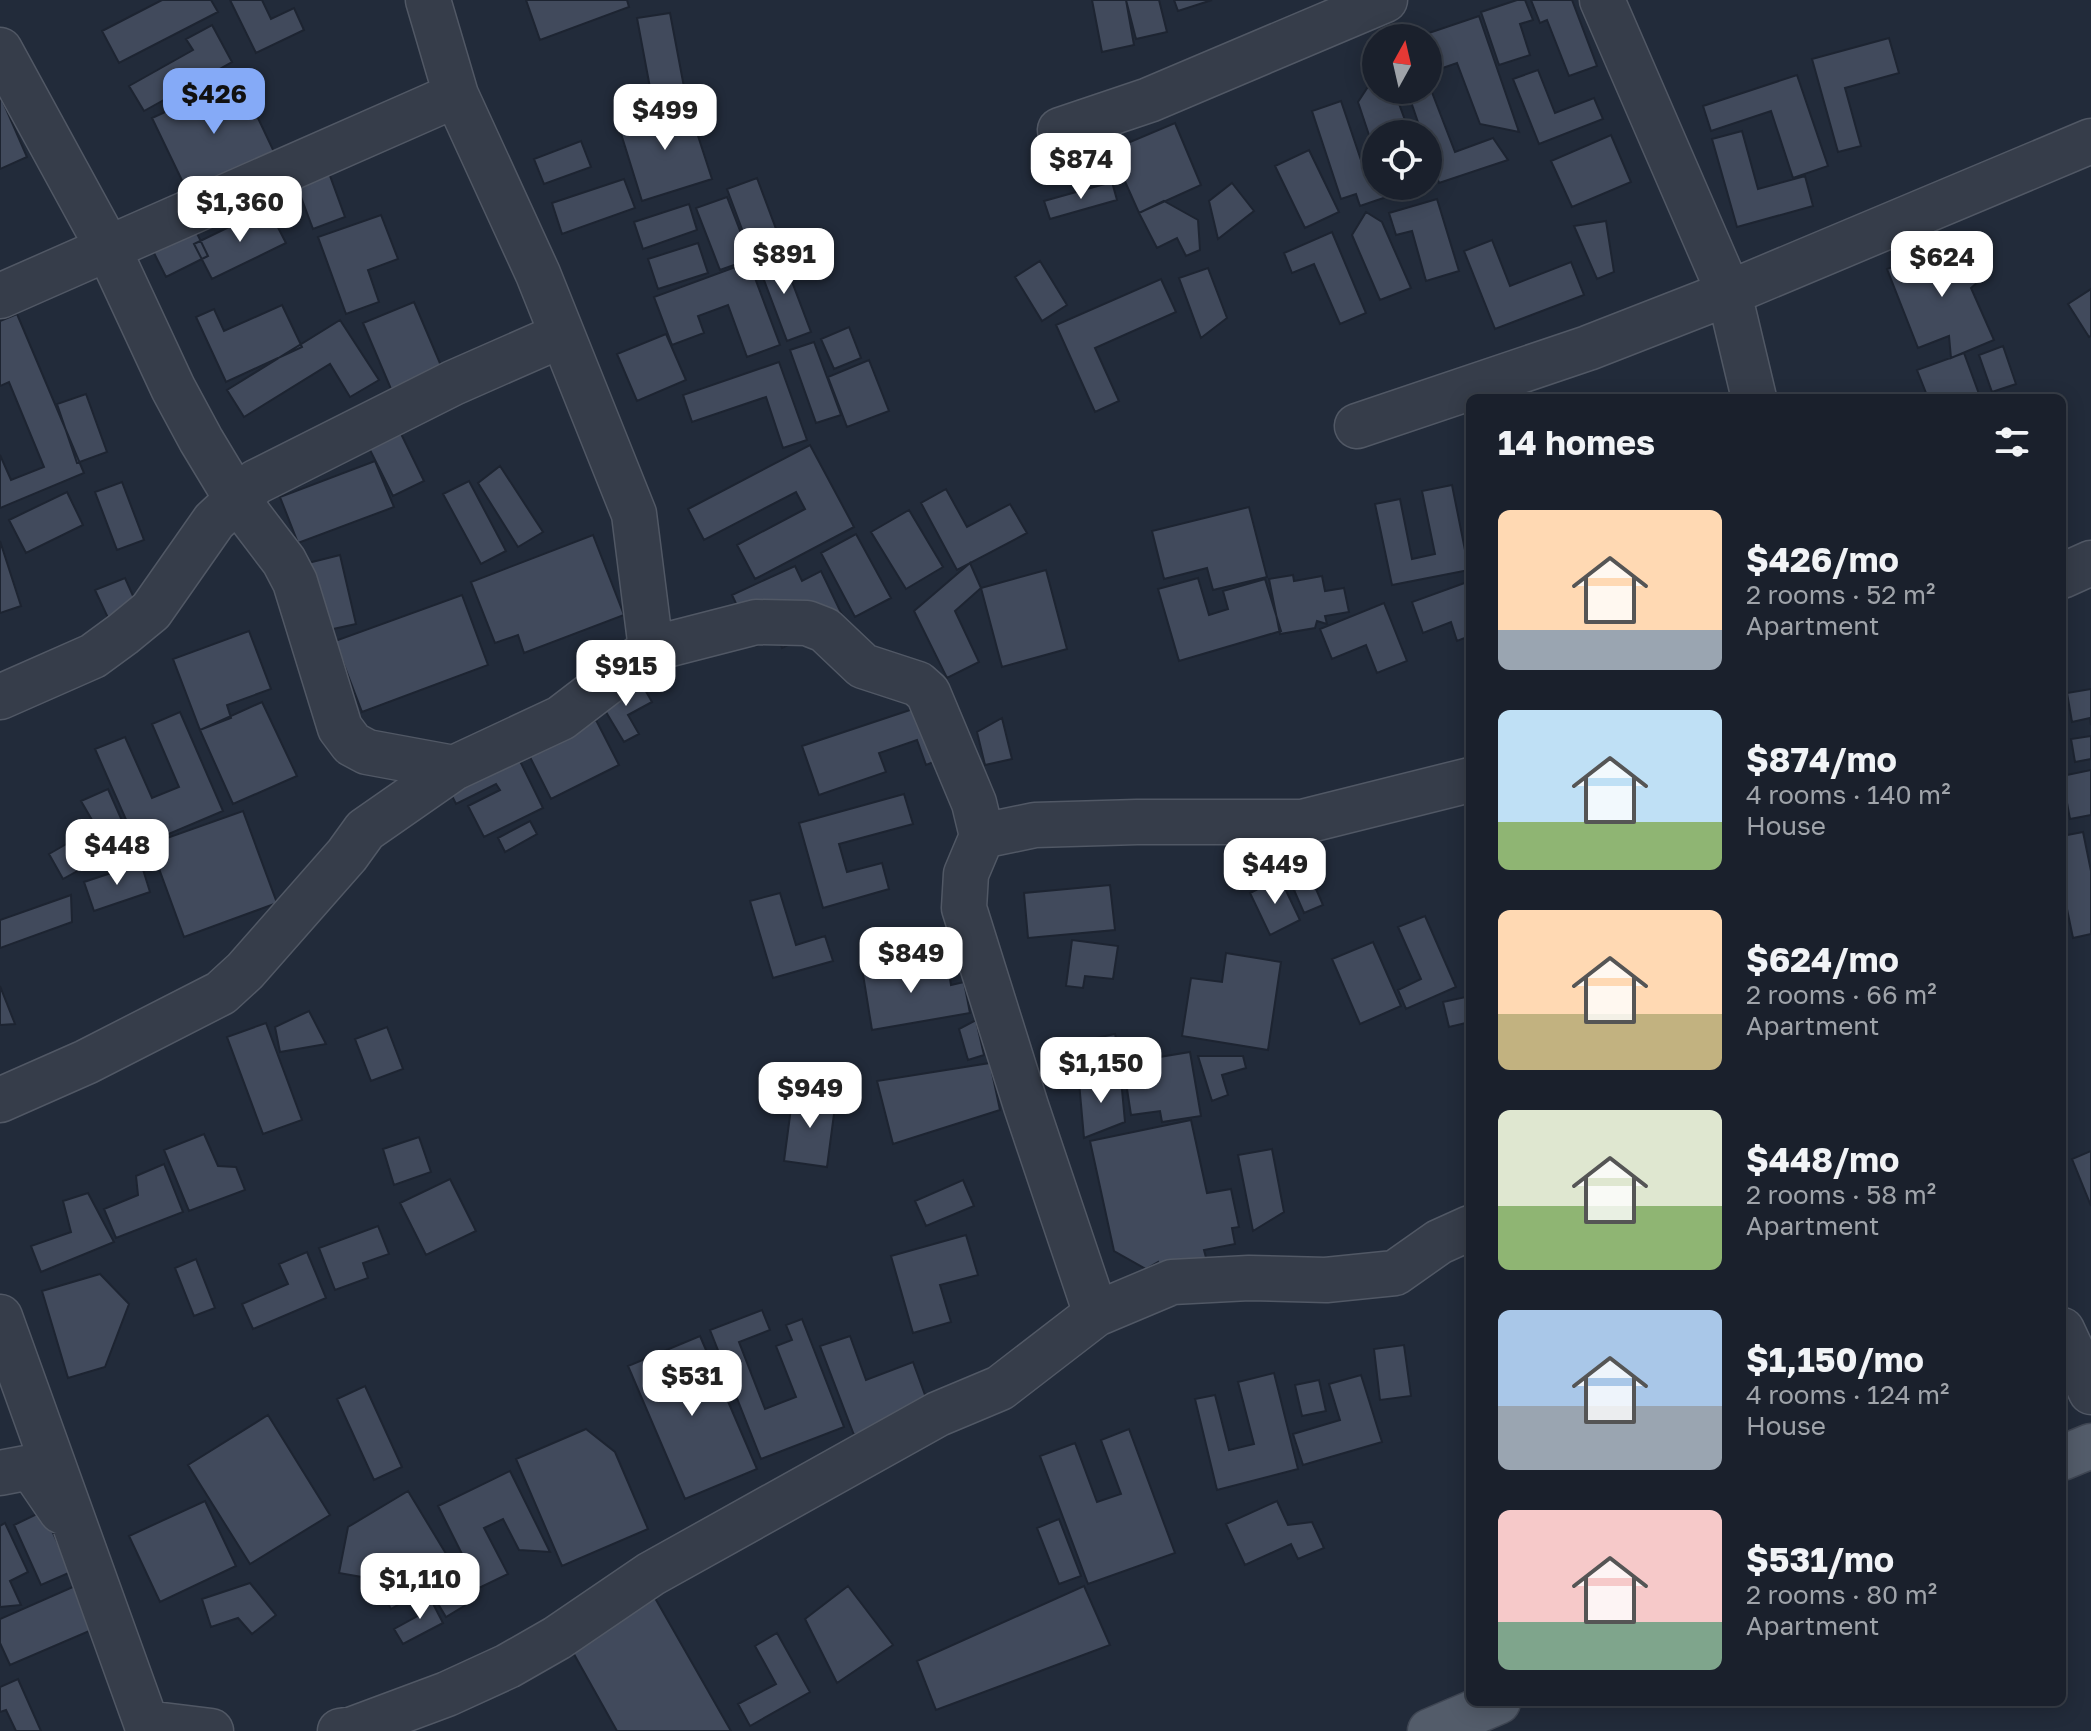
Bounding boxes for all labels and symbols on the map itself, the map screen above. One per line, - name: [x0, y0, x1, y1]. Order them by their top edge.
- north arrow: [1362, 24, 1442, 104]
- pin: $426: [167, 68, 261, 136]
- pin: $499: [618, 84, 712, 152]
- pin: $874: [1034, 133, 1128, 201]
- pin: $1,360: [175, 176, 305, 244]
- pin: $891: [737, 228, 831, 296]
- pin: $624: [1895, 231, 1989, 299]
- pin: $915: [579, 640, 673, 708]
- pin: $448: [70, 819, 164, 887]
- pin: $449: [1228, 838, 1322, 906]
- pin: $849: [864, 927, 958, 995]
- pin: $1,150: [1036, 1037, 1166, 1105]
- pin: $949: [763, 1062, 857, 1130]
- pin: $531: [645, 1350, 739, 1418]
- pin: $1,110: [355, 1553, 485, 1621]

